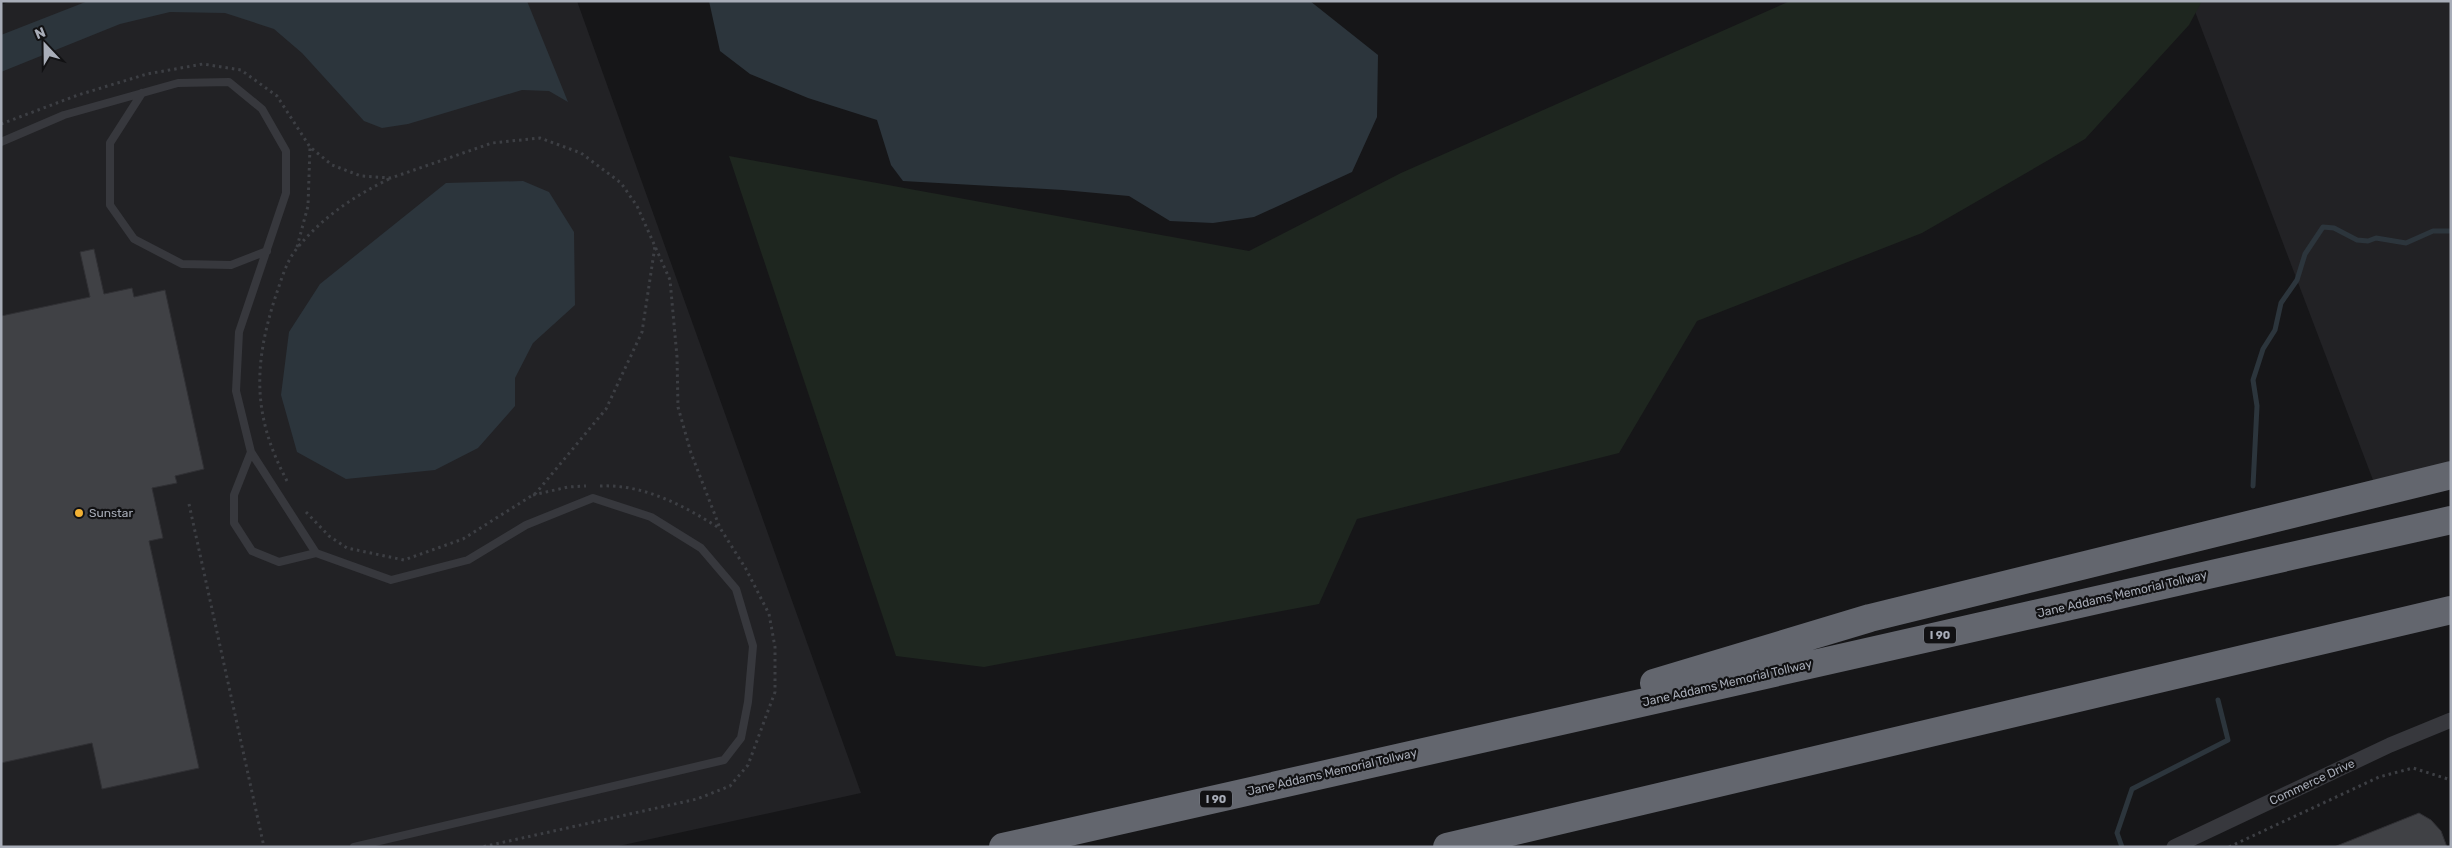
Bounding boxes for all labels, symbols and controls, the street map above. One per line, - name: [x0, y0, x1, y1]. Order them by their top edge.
- north arrow: [20, 20, 70, 70]
- text: N: [32, 24, 48, 43]
- place label: Sunstar: [89, 506, 133, 520]
- marker: Sunstar: [73, 507, 85, 519]
- street label: Jane Addams Memorial Tollway: [2036, 568, 2209, 620]
- road number: I 90: [1924, 626, 1956, 644]
- street label: Jane Addams Memorial Tollway: [1641, 657, 1814, 709]
- street label: Jane Addams Memorial Tollway: [1246, 746, 1419, 798]
- street label: Commerce Drive: [2267, 756, 2357, 808]
- road number: I 90: [1200, 791, 1232, 808]

